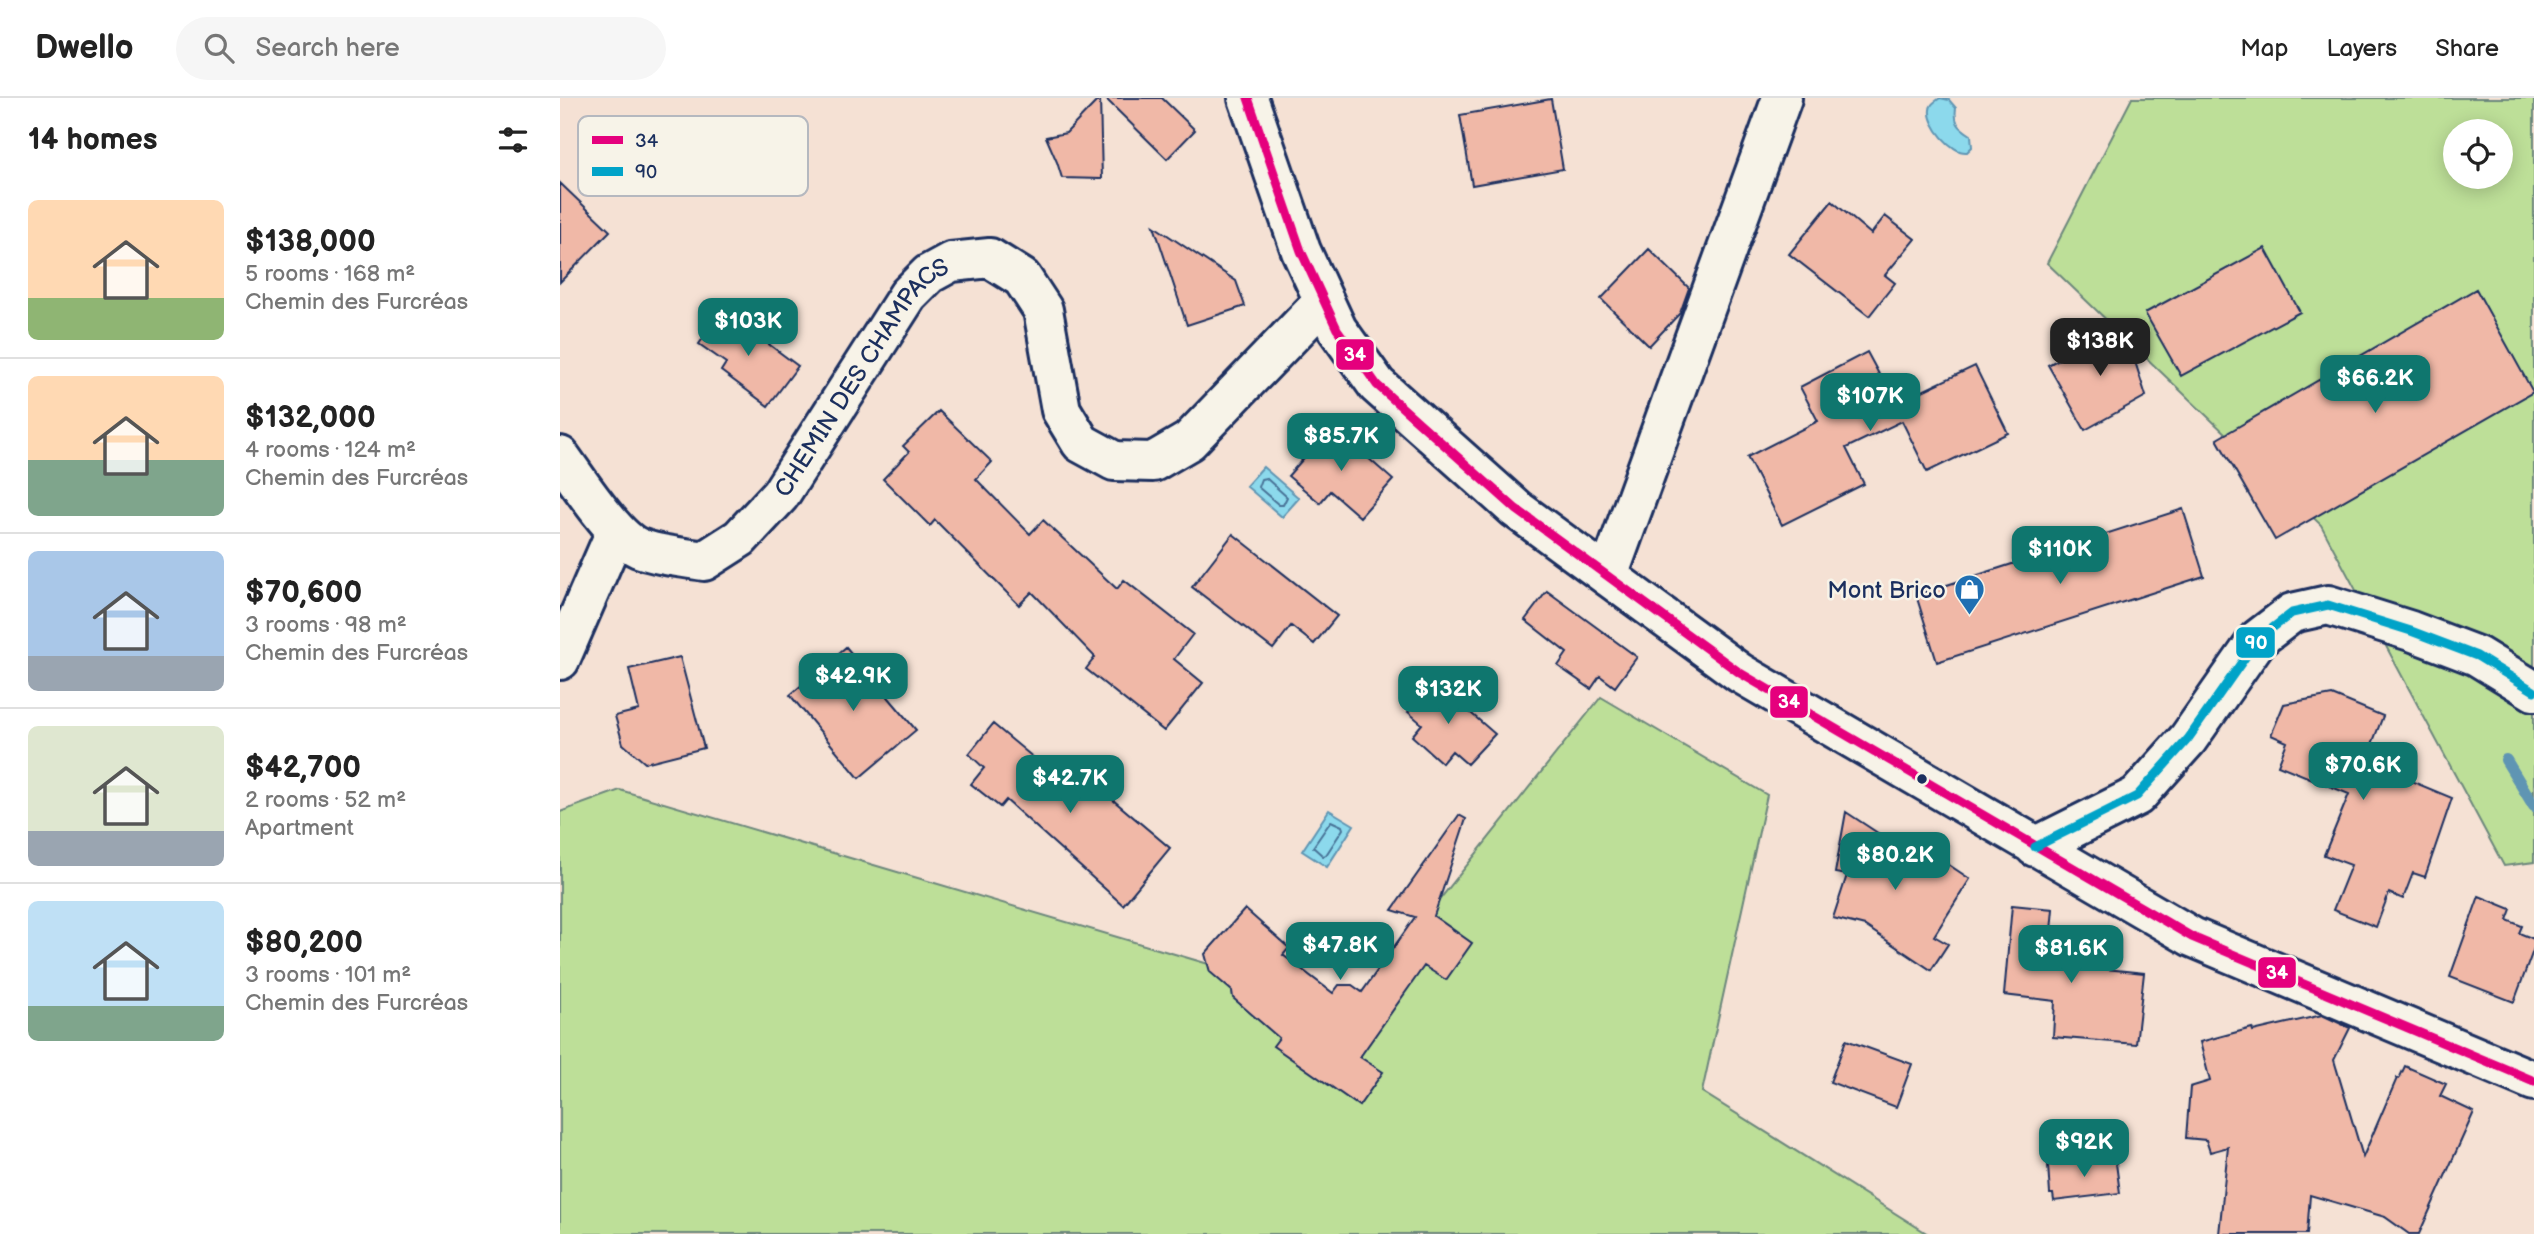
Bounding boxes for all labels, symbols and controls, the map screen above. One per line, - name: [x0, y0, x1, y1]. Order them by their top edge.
- search box: [176, 17, 666, 80]
- text: Dwello: [35, 28, 134, 68]
- icon: search: [200, 29, 238, 67]
- text: Search here: [256, 33, 400, 64]
- text: Map: [2240, 34, 2288, 63]
- text: Layers: [2326, 34, 2397, 63]
- text: Share: [2435, 34, 2499, 63]
- legend: [578, 116, 808, 196]
- map controls: [2443, 119, 2513, 189]
- button: locate: [2443, 119, 2513, 189]
- icon: filters: [494, 121, 532, 159]
- text: 14 homes: [28, 122, 157, 158]
- text: 34: [635, 130, 659, 153]
- text: 90: [635, 161, 657, 184]
- text: $138,000: [245, 224, 376, 260]
- icon: home: [84, 228, 168, 312]
- street label: CHEMIN DES CHAMPACS: [768, 252, 954, 502]
- text: 5 rooms · 168 m²: [245, 260, 415, 288]
- text: Chemin des Furcréas: [245, 288, 468, 316]
- pin: $103K: [699, 299, 797, 358]
- text: $103K: [714, 307, 782, 335]
- pin: $138K: [2051, 318, 2149, 378]
- text: $138K: [2066, 327, 2134, 355]
- line badge: 34: [1335, 338, 1375, 371]
- text: 34: [1344, 344, 1366, 367]
- pin: $66.2K: [2318, 356, 2432, 415]
- text: $66.2K: [2336, 364, 2414, 392]
- pin: $107K: [1821, 374, 1919, 433]
- text: $107K: [1836, 382, 1904, 410]
- text: $132,000: [245, 400, 376, 436]
- icon: home: [84, 404, 168, 488]
- pin: $85.7K: [1284, 414, 1398, 473]
- text: $85.7K: [1303, 422, 1379, 450]
- text: 4 rooms · 124 m²: [245, 436, 416, 464]
- text: Chemin des Furcréas: [245, 464, 468, 492]
- pin: $110K: [2011, 526, 2109, 586]
- text: $110K: [2028, 535, 2092, 563]
- shop icon: Mont Brico: [1952, 573, 1986, 617]
- text: $70,600: [245, 575, 362, 611]
- place label: Mont Brico: [1827, 576, 1946, 605]
- icon: home: [84, 579, 168, 663]
- text: 3 rooms · 98 m²: [245, 611, 407, 639]
- line badge: 90: [2235, 626, 2276, 659]
- text: 90: [2245, 632, 2267, 655]
- text: Chemin des Furcréas: [245, 639, 468, 667]
- pin: $42.9K: [796, 654, 910, 713]
- text: $42.9K: [815, 662, 891, 690]
- pin: $132K: [1399, 666, 1497, 726]
- text: $132K: [1414, 675, 1482, 703]
- line badge: 34: [1769, 685, 1809, 719]
- text: 34: [1778, 691, 1800, 714]
- pin: $70.6K: [2306, 742, 2420, 802]
- text: $42,700: [245, 750, 361, 786]
- text: $70.6K: [2325, 751, 2401, 779]
- icon: home: [84, 754, 168, 838]
- pin: $42.7K: [1013, 756, 1127, 815]
- text: $42.7K: [1032, 764, 1108, 792]
- unlabelled marker: [1915, 772, 1929, 786]
- text: 2 rooms · 52 m²: [245, 786, 406, 814]
- text: Apartment: [245, 814, 354, 842]
- pin: $80.2K: [1838, 832, 1952, 892]
- text: $80.2K: [1856, 841, 1934, 869]
- pin: $47.8K: [1283, 922, 1397, 982]
- text: $80,200: [245, 925, 363, 961]
- pin: $81.6K: [2014, 926, 2128, 985]
- icon: home: [84, 929, 168, 1013]
- text: $47.8K: [1302, 931, 1378, 959]
- text: $81.6K: [2034, 934, 2108, 962]
- line badge: 34: [2257, 956, 2297, 989]
- text: 3 rooms · 101 m²: [245, 961, 411, 989]
- text: 34: [2266, 962, 2288, 985]
- text: Chemin des Furcréas: [245, 989, 468, 1017]
- pin: $92K: [2043, 1119, 2125, 1179]
- text: $92K: [2055, 1128, 2113, 1156]

